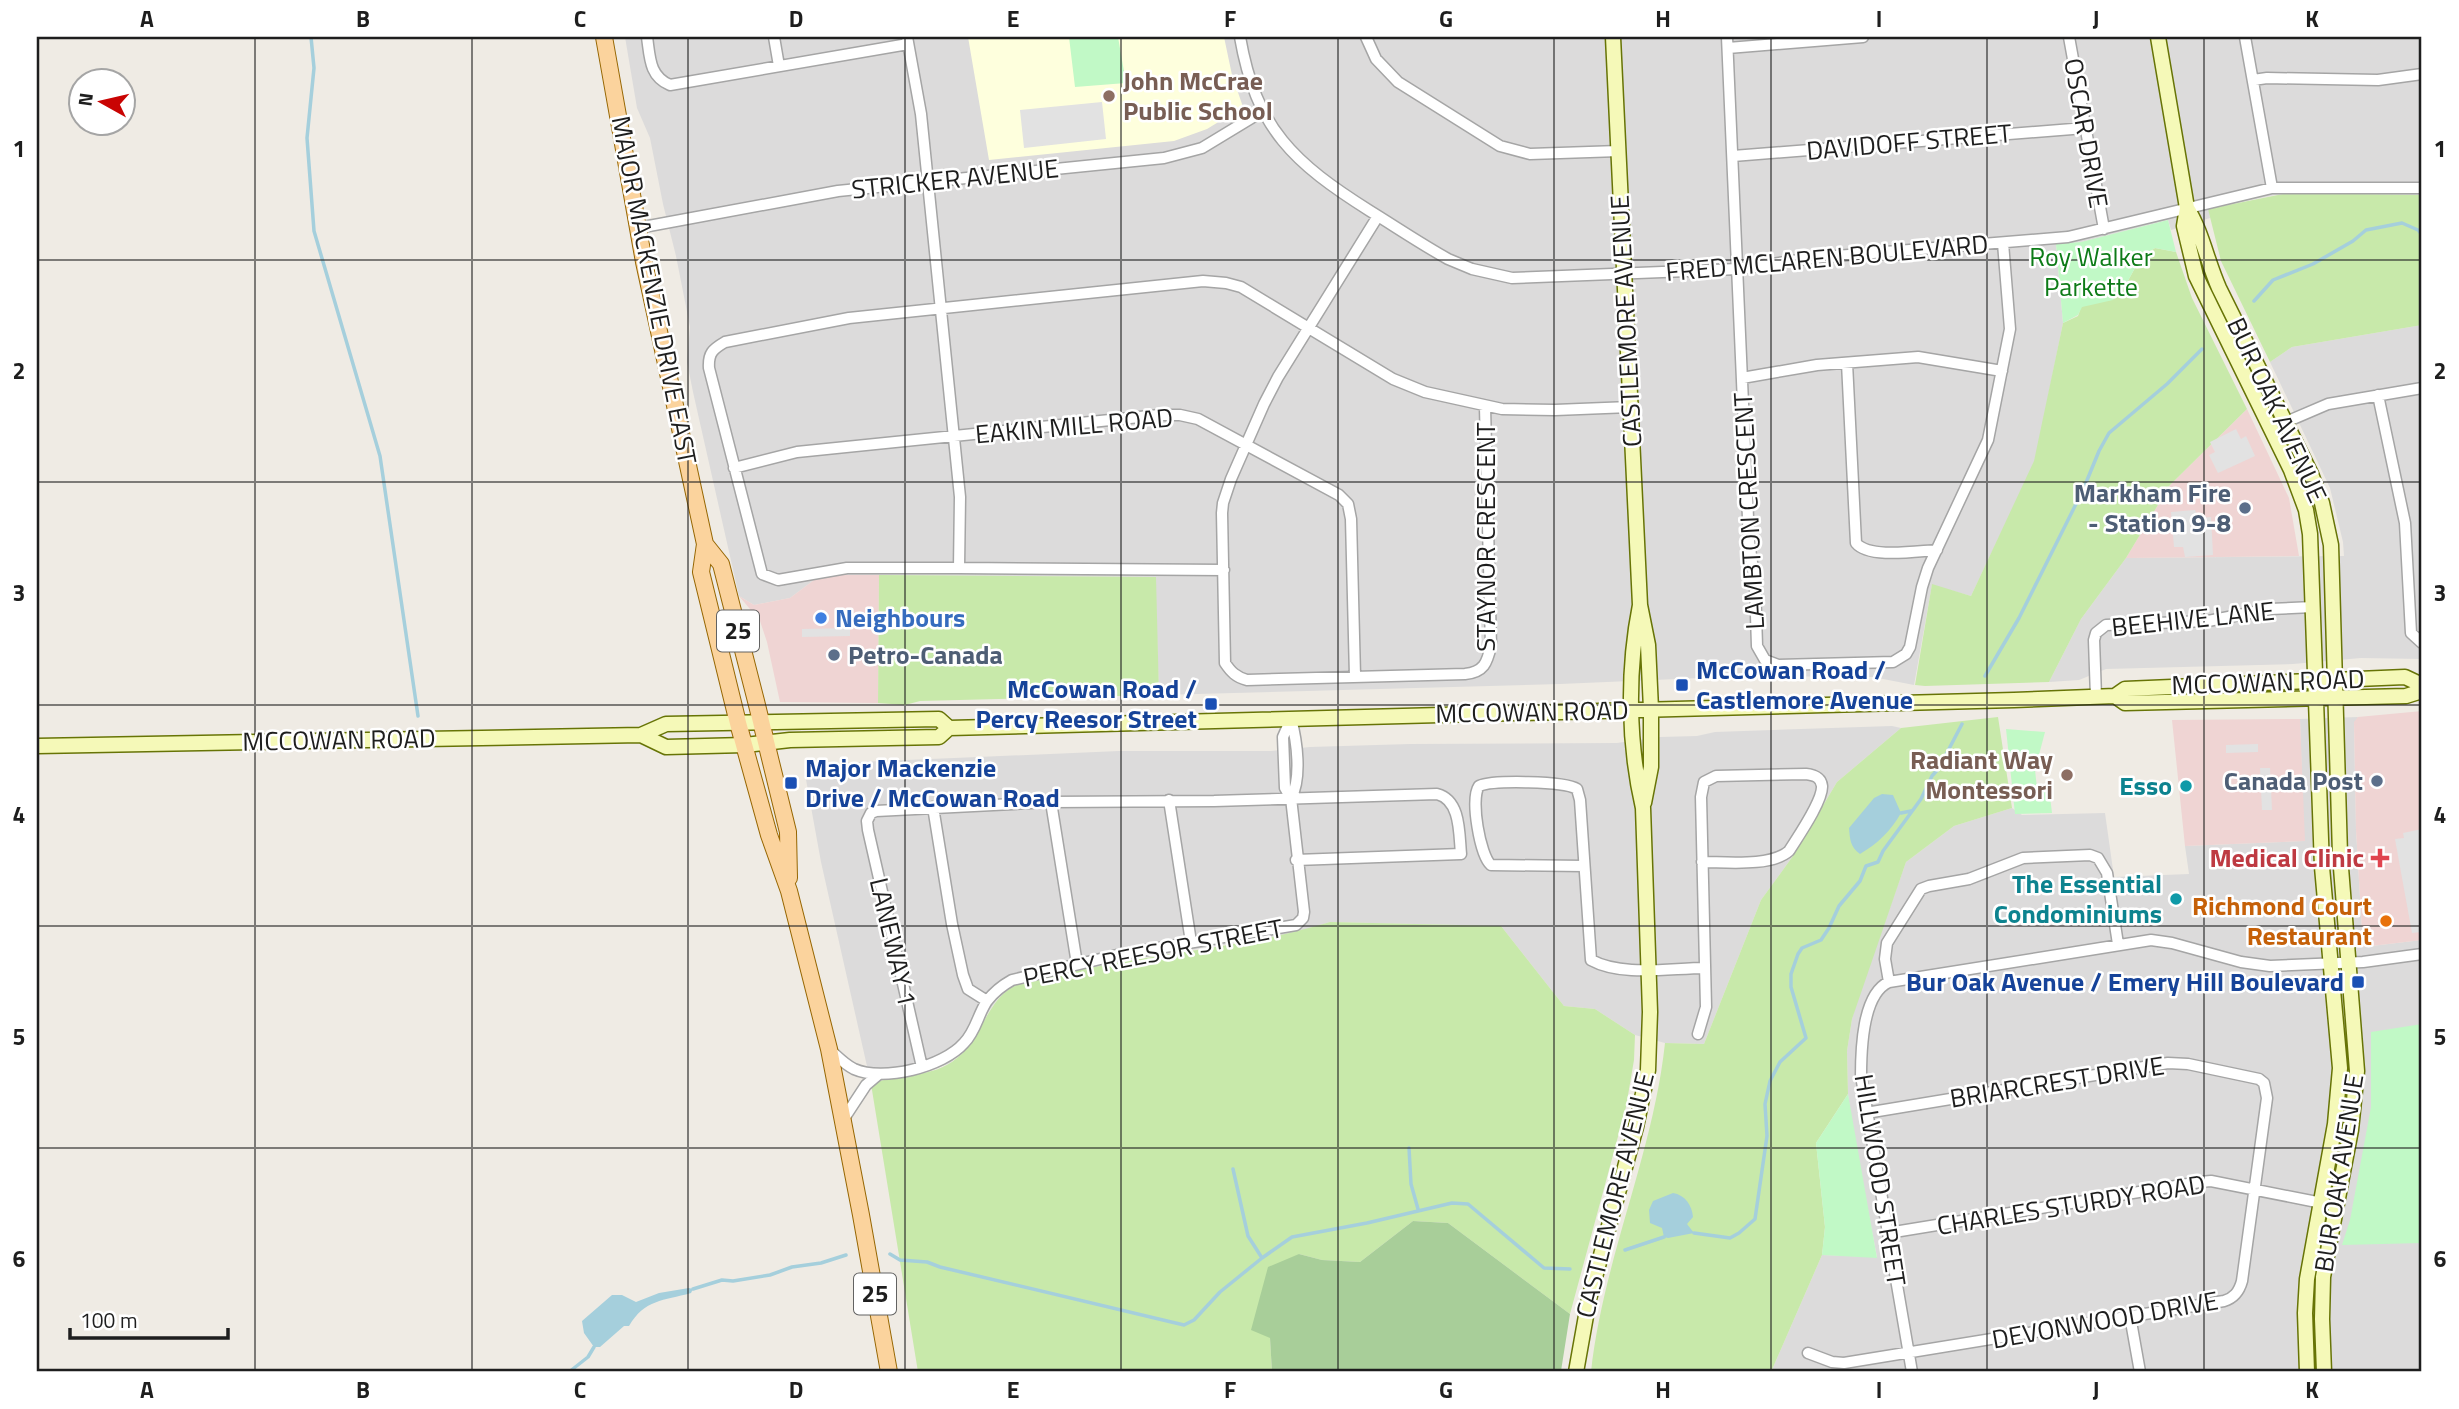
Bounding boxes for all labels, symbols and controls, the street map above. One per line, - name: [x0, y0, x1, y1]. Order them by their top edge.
- text: A: [140, 1, 154, 36]
- text: B: [356, 1, 370, 36]
- text: C: [574, 1, 586, 36]
- text: D: [789, 1, 803, 36]
- text: E: [1007, 1, 1019, 36]
- text: F: [1224, 1, 1236, 36]
- text: G: [1439, 1, 1453, 36]
- text: H: [1655, 1, 1671, 36]
- text: I: [1876, 1, 1882, 36]
- text: J: [2093, 1, 2099, 36]
- text: K: [2305, 1, 2319, 36]
- street label: OSCAR DRIVE: [2054, 55, 2119, 211]
- place label: John McCrae Public School: [1123, 61, 1273, 130]
- north arrow: [66, 66, 136, 136]
- marker: John McCrae Public School: [1101, 88, 1117, 104]
- text: N: [69, 91, 100, 108]
- street label: MAJOR MACKENZIE DRIVE EAST: [602, 112, 707, 468]
- street label: DAVIDOFF STREET: [1805, 113, 2014, 170]
- text: 1: [13, 131, 25, 166]
- text: 1: [2434, 131, 2446, 166]
- street label: STRICKER AVENUE: [849, 148, 1061, 209]
- street label: CASTLEMORE AVENUE: [1599, 194, 1652, 448]
- street label: FRED MCLAREN BOULEVARD: [1664, 224, 1990, 291]
- park label: Roy Walker Parkette: [2029, 237, 2153, 306]
- street label: BUR OAK AVENUE: [2217, 311, 2337, 509]
- text: 2: [13, 353, 25, 388]
- text: 2: [2434, 353, 2446, 388]
- street label: LAMBTON CRESCENT: [1723, 391, 1774, 631]
- street label: EAKIN MILL ROAD: [973, 397, 1174, 454]
- street label: STAYNOR CRESCENT: [1466, 422, 1505, 652]
- place label: Markham Fire - Station 9-8: [2074, 473, 2231, 542]
- marker: Markham Fire - Station 9-8: [2237, 500, 2253, 516]
- text: 3: [13, 575, 25, 610]
- text: 3: [2434, 575, 2446, 610]
- street label: BEEHIVE LANE: [2109, 591, 2276, 646]
- place label: Neighbours: [835, 598, 965, 637]
- road number: 25: [717, 610, 759, 652]
- marker: Neighbours: [813, 610, 829, 626]
- place label: Petro-Canada: [848, 635, 1003, 674]
- marker: Petro-Canada: [826, 647, 842, 663]
- place label: McCowan Road / Castlemore Avenue: [1696, 650, 1913, 719]
- street label: MCCOWAN ROAD: [2171, 659, 2365, 704]
- place label: McCowan Road / Percy Reesor Street: [975, 669, 1197, 738]
- marker: McCowan Road / Castlemore Avenue: [1674, 677, 1690, 693]
- street label: MCCOWAN ROAD: [1435, 690, 1629, 733]
- marker: McCowan Road / Percy Reesor Street: [1203, 696, 1219, 712]
- street label: MCCOWAN ROAD: [242, 718, 436, 761]
- place label: Radiant Way Montessori: [1910, 740, 2053, 809]
- place label: Major Mackenzie Drive / McCowan Road: [805, 748, 1060, 817]
- place label: Canada Post: [2224, 761, 2363, 800]
- place label: Esso: [2119, 766, 2172, 805]
- marker: Radiant Way Montessori: [2059, 767, 2075, 783]
- marker: Canada Post: [2369, 773, 2385, 789]
- marker: Major Mackenzie Drive / McCowan Road: [783, 775, 799, 791]
- marker: Esso: [2178, 778, 2194, 794]
- text: 4: [13, 797, 25, 832]
- text: 4: [2434, 797, 2446, 832]
- place label: Medical Clinic: [2209, 838, 2364, 877]
- marker: Medical Clinic: [2370, 848, 2390, 868]
- place label: The Essential Condominiums: [1994, 864, 2162, 933]
- street label: LANEWAY 1: [860, 874, 927, 1010]
- place label: Richmond Court Restaurant: [2192, 886, 2372, 955]
- marker: The Essential Condominiums: [2168, 891, 2184, 907]
- street label: PERCY REESOR STREET: [1020, 908, 1286, 997]
- marker: Richmond Court Restaurant: [2378, 913, 2394, 929]
- place label: Bur Oak Avenue / Emery Hill Boulevard: [1906, 962, 2344, 1001]
- marker: Bur Oak Avenue / Emery Hill Boulevard: [2350, 974, 2366, 990]
- text: 5: [13, 1019, 25, 1054]
- text: 5: [2434, 1019, 2446, 1054]
- street label: BRIARCREST DRIVE: [1947, 1045, 2167, 1118]
- street label: CASTLEMORE AVENUE: [1565, 1068, 1664, 1322]
- street label: HILLWOOD STREET: [1845, 1071, 1917, 1289]
- street label: BUR OAK AVENUE: [2304, 1071, 2373, 1275]
- street label: CHARLES STURDY ROAD: [1934, 1164, 2208, 1245]
- text: 6: [13, 1241, 26, 1276]
- text: 6: [2434, 1241, 2447, 1276]
- road number: 25: [854, 1274, 896, 1314]
- street label: DEVONWOOD DRIVE: [1989, 1280, 2221, 1359]
- scale bar: [70, 1297, 228, 1341]
- text: 100 m: [80, 1304, 137, 1336]
- text: A: [140, 1372, 154, 1407]
- text: B: [356, 1372, 370, 1407]
- text: C: [574, 1372, 586, 1407]
- text: D: [789, 1372, 803, 1407]
- text: E: [1007, 1372, 1019, 1407]
- text: F: [1224, 1372, 1236, 1407]
- text: G: [1439, 1372, 1453, 1407]
- text: H: [1655, 1372, 1671, 1407]
- text: I: [1876, 1372, 1882, 1407]
- text: J: [2093, 1372, 2099, 1407]
- text: K: [2305, 1372, 2319, 1407]

